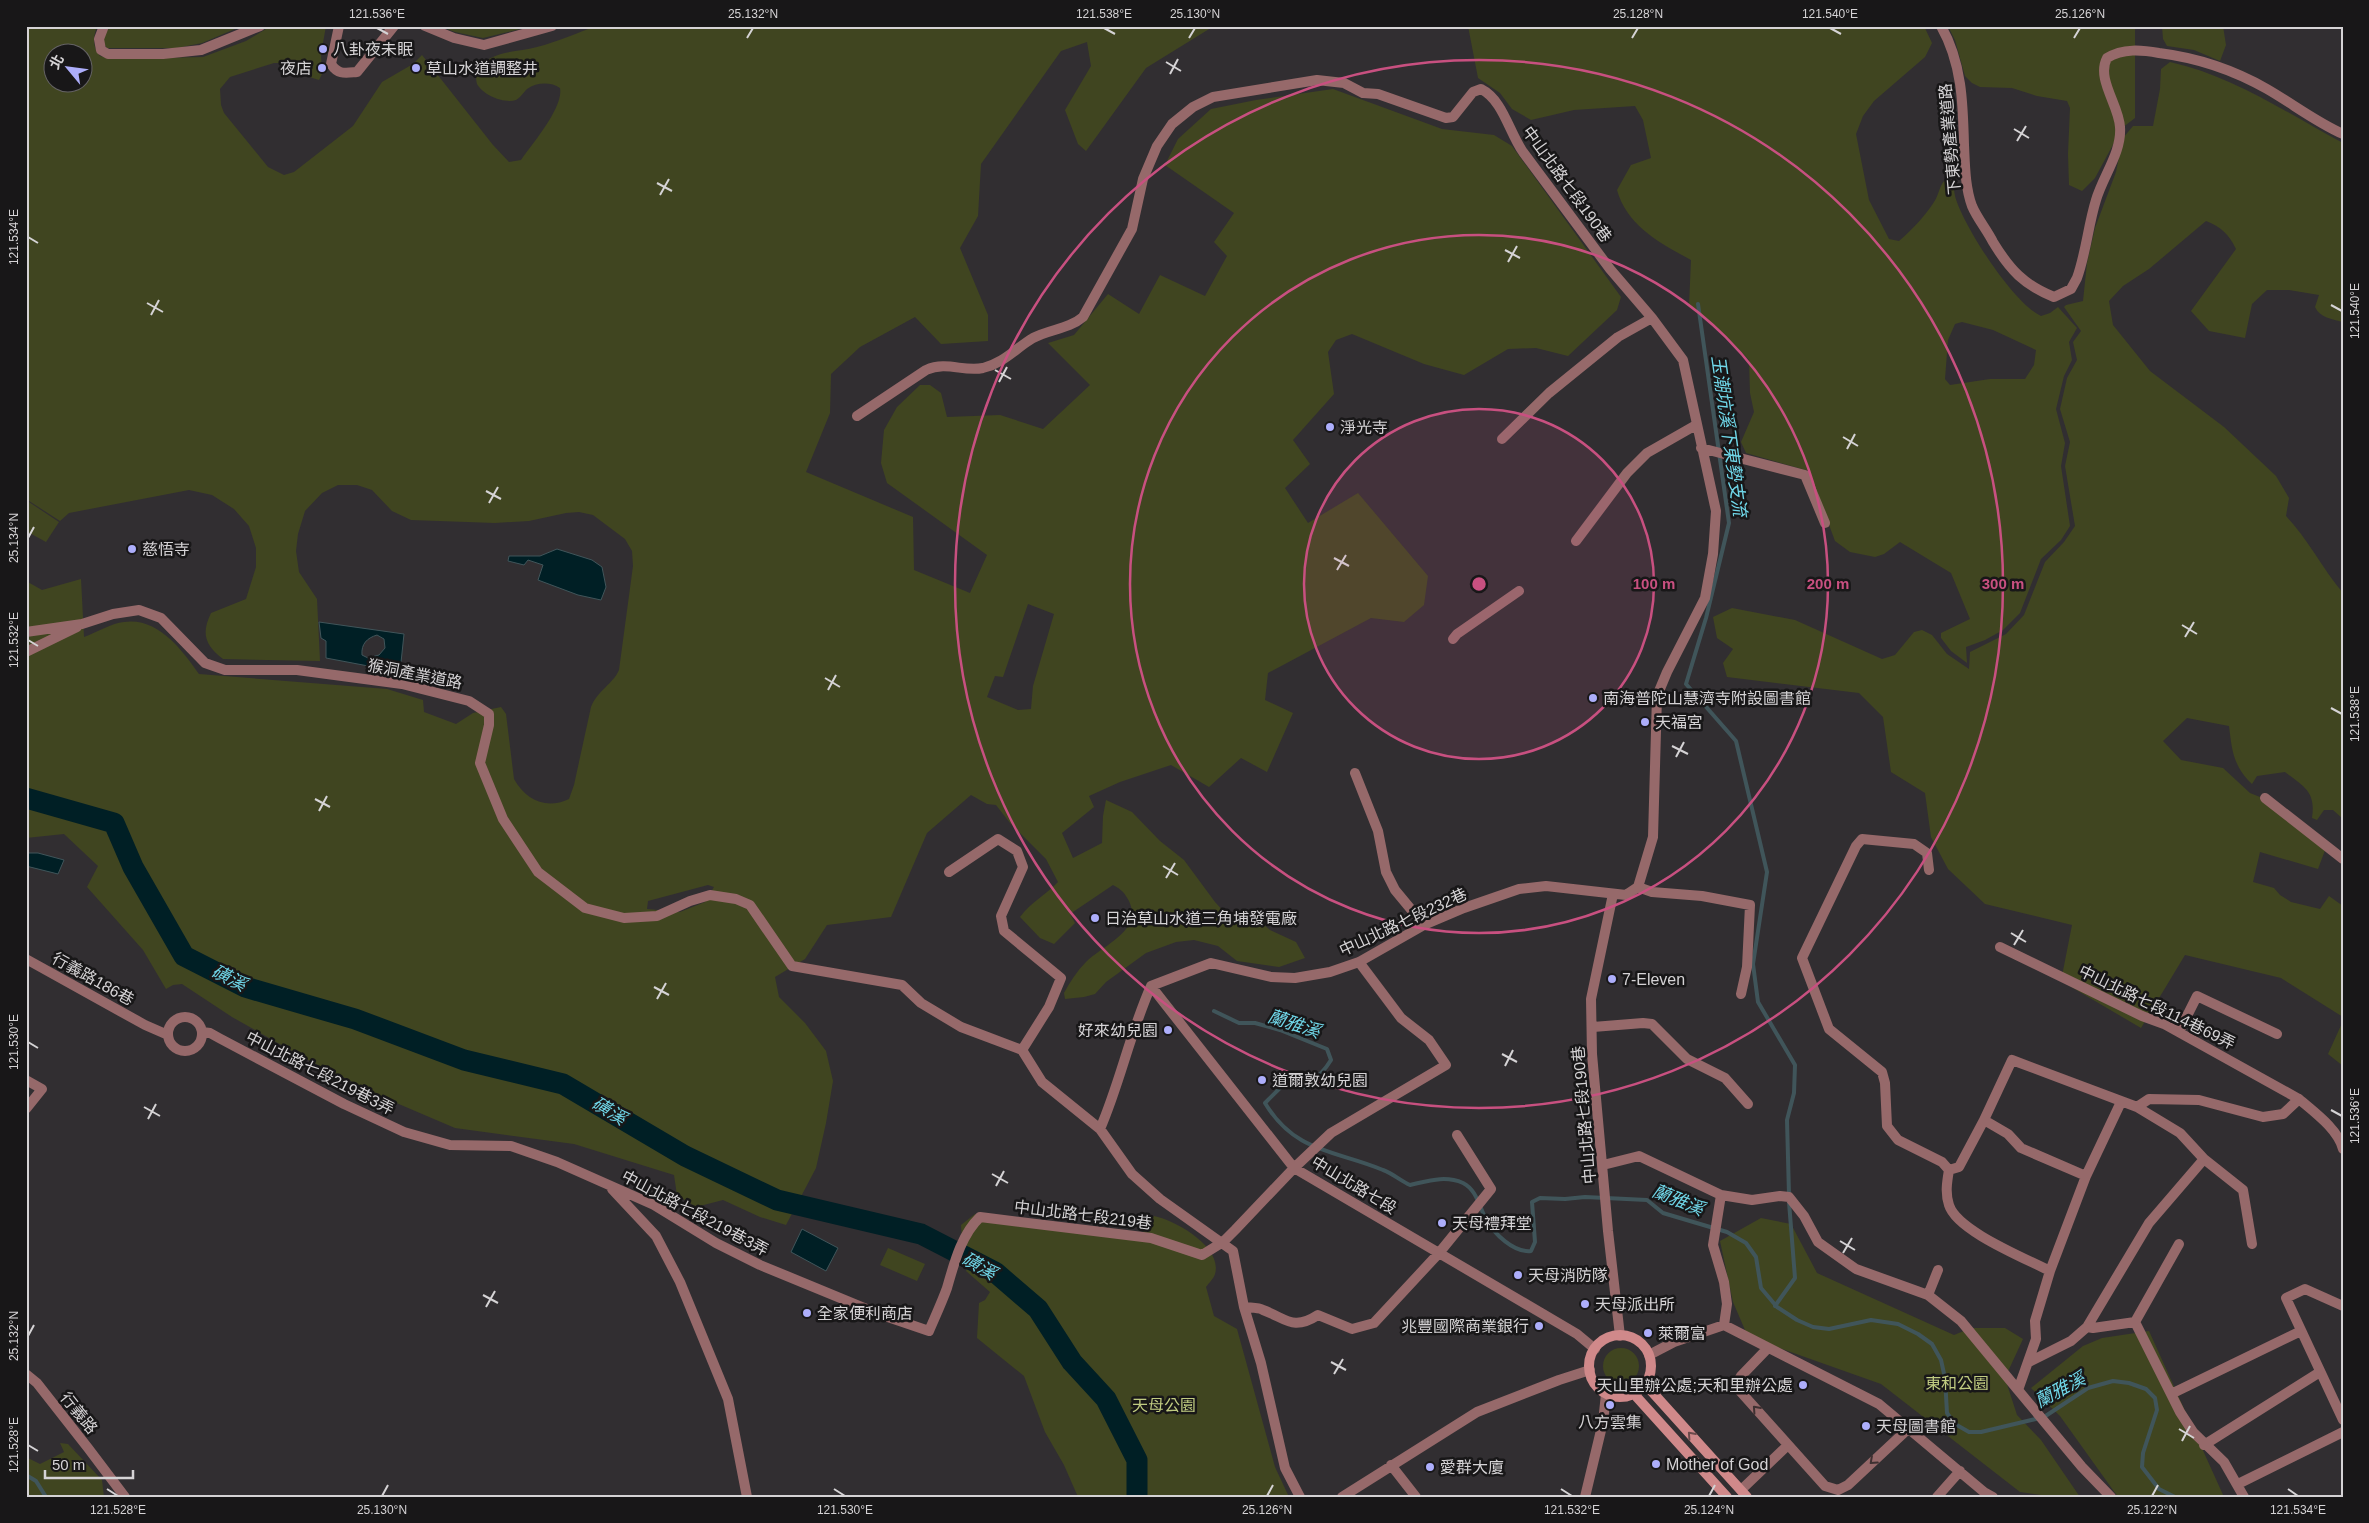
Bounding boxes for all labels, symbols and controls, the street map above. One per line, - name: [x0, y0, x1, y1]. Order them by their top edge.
- text: 121.536°E: [349, 7, 405, 21]
- text: 25.132°N: [728, 7, 778, 21]
- text: 121.538°E: [1076, 7, 1132, 21]
- text: 25.130°N: [1170, 7, 1220, 21]
- text: 25.128°N: [1613, 7, 1663, 21]
- text: 121.540°E: [1802, 7, 1858, 21]
- text: 25.126°N: [2055, 7, 2105, 21]
- place label: 八卦夜未眠: [333, 41, 413, 58]
- north arrow: [42, 42, 92, 92]
- marker: 八卦夜未眠: [317, 43, 329, 55]
- text: 北: [46, 52, 67, 72]
- place label: 夜店: [280, 60, 312, 77]
- place label: 草山水道調整井: [426, 60, 538, 77]
- marker: 夜店: [316, 62, 328, 74]
- marker: 草山水道調整井: [410, 62, 422, 74]
- street label: 下東勢產業道路: [1937, 82, 1963, 196]
- street label: 中山北路七段190巷: [1519, 123, 1615, 245]
- text: 121.534°E: [7, 209, 21, 265]
- text: 121.540°E: [2348, 283, 2362, 339]
- water label: 玉潮坑溪下東勢支流: [1708, 354, 1751, 521]
- place label: 淨光寺: [1340, 419, 1388, 436]
- marker: 淨光寺: [1324, 421, 1336, 433]
- text: 25.134°N: [7, 513, 21, 563]
- place label: 慈悟寺: [142, 541, 190, 558]
- marker: 慈悟寺: [126, 543, 138, 555]
- centre of rings: [1470, 575, 1488, 593]
- text: 100 m: [1633, 575, 1675, 592]
- text: 200 m: [1807, 575, 1849, 592]
- text: 300 m: [1982, 575, 2024, 592]
- text: 121.532°E: [7, 612, 21, 668]
- street label: 猴洞產業道路: [366, 656, 464, 692]
- text: 121.538°E: [2348, 686, 2362, 742]
- place label: 南海普陀山慧濟寺附設圖書館: [1603, 690, 1811, 707]
- marker: 南海普陀山慧濟寺附設圖書館: [1587, 692, 1599, 704]
- place label: 天福宮: [1655, 714, 1703, 731]
- marker: 天福宮: [1639, 716, 1651, 728]
- street label: 中山北路七段232巷: [1337, 885, 1469, 959]
- place label: 日治草山水道三角埔發電廠: [1105, 910, 1297, 927]
- marker: 日治草山水道三角埔發電廠: [1089, 912, 1101, 924]
- street label: 行義路186巷: [49, 950, 137, 1008]
- water label: 磺溪: [208, 961, 252, 996]
- street label: 中山北路七段114巷69弄: [2076, 962, 2238, 1052]
- place label: 7-Eleven: [1622, 971, 1685, 988]
- marker: 7-Eleven: [1606, 973, 1618, 985]
- water label: 蘭雅溪: [1265, 1006, 1326, 1043]
- text: 121.530°E: [7, 1014, 21, 1070]
- place label: 好來幼兒園: [1078, 1022, 1158, 1039]
- marker: 好來幼兒園: [1162, 1024, 1174, 1036]
- street label: 中山北路七段219巷3弄: [243, 1028, 397, 1118]
- street label: 中山北路七段190巷: [1569, 1045, 1599, 1185]
- place label: 道爾敦幼兒園: [1272, 1072, 1368, 1089]
- marker: 道爾敦幼兒園: [1256, 1074, 1268, 1086]
- text: 121.536°E: [2348, 1088, 2362, 1144]
- water label: 磺溪: [588, 1093, 632, 1130]
- street label: 中山北路七段: [1308, 1153, 1400, 1217]
- street label: 中山北路七段219巷3弄: [619, 1167, 771, 1259]
- water label: 蘭雅溪: [1649, 1181, 1710, 1221]
- street label: 中山北路七段219巷: [1013, 1198, 1153, 1232]
- place label: 天母禮拜堂: [1452, 1215, 1532, 1232]
- marker: 天母禮拜堂: [1436, 1217, 1448, 1229]
- water label: 磺溪: [958, 1248, 1002, 1285]
- place label: 天母消防隊: [1528, 1267, 1608, 1284]
- marker: 天母消防隊: [1512, 1269, 1524, 1281]
- place label: 天母派出所: [1595, 1296, 1675, 1313]
- marker: 天母派出所: [1579, 1298, 1591, 1310]
- place label: 全家便利商店: [817, 1305, 913, 1322]
- marker: 全家便利商店: [801, 1307, 813, 1319]
- text: 25.132°N: [7, 1311, 21, 1361]
- place label: 兆豐國際商業銀行: [1401, 1318, 1529, 1335]
- marker: 兆豐國際商業銀行: [1533, 1320, 1545, 1332]
- place label: 萊爾富: [1658, 1325, 1706, 1342]
- marker: 萊爾富: [1642, 1327, 1654, 1339]
- water label: 蘭雅溪: [2031, 1367, 2091, 1412]
- park label: 東和公園: [1925, 1375, 1989, 1392]
- place label: 天山里辦公處;天和里辦公處: [1597, 1377, 1793, 1394]
- marker: 天山里辦公處;天和里辦公處: [1797, 1379, 1809, 1391]
- street label: 行義路: [57, 1389, 101, 1437]
- park label: 天母公園: [1132, 1397, 1196, 1414]
- marker: 八方雲集: [1604, 1399, 1616, 1411]
- one-way arrow: [1753, 1405, 1762, 1414]
- place label: 八方雲集: [1578, 1414, 1642, 1431]
- text: 121.528°E: [7, 1417, 21, 1473]
- place label: 天母圖書館: [1876, 1418, 1956, 1435]
- marker: 天母圖書館: [1860, 1420, 1872, 1432]
- one-way arrow: [1688, 1431, 1697, 1440]
- scale bar: [45, 1448, 132, 1480]
- one-way arrow: [1870, 1455, 1879, 1464]
- text: 50 m: [52, 1456, 85, 1473]
- place label: Mother of God: [1666, 1456, 1768, 1473]
- marker: Mother of God: [1650, 1458, 1662, 1470]
- place label: 愛群大廈: [1440, 1459, 1504, 1476]
- marker: 愛群大廈: [1424, 1461, 1436, 1473]
- text: 121.528°E: [90, 1503, 146, 1517]
- text: 25.130°N: [357, 1503, 407, 1517]
- text: 121.530°E: [817, 1503, 873, 1517]
- text: 25.126°N: [1242, 1503, 1292, 1517]
- text: 121.532°E: [1544, 1503, 1600, 1517]
- text: 25.124°N: [1684, 1503, 1734, 1517]
- text: 25.122°N: [2127, 1503, 2177, 1517]
- text: 121.534°E: [2270, 1503, 2326, 1517]

